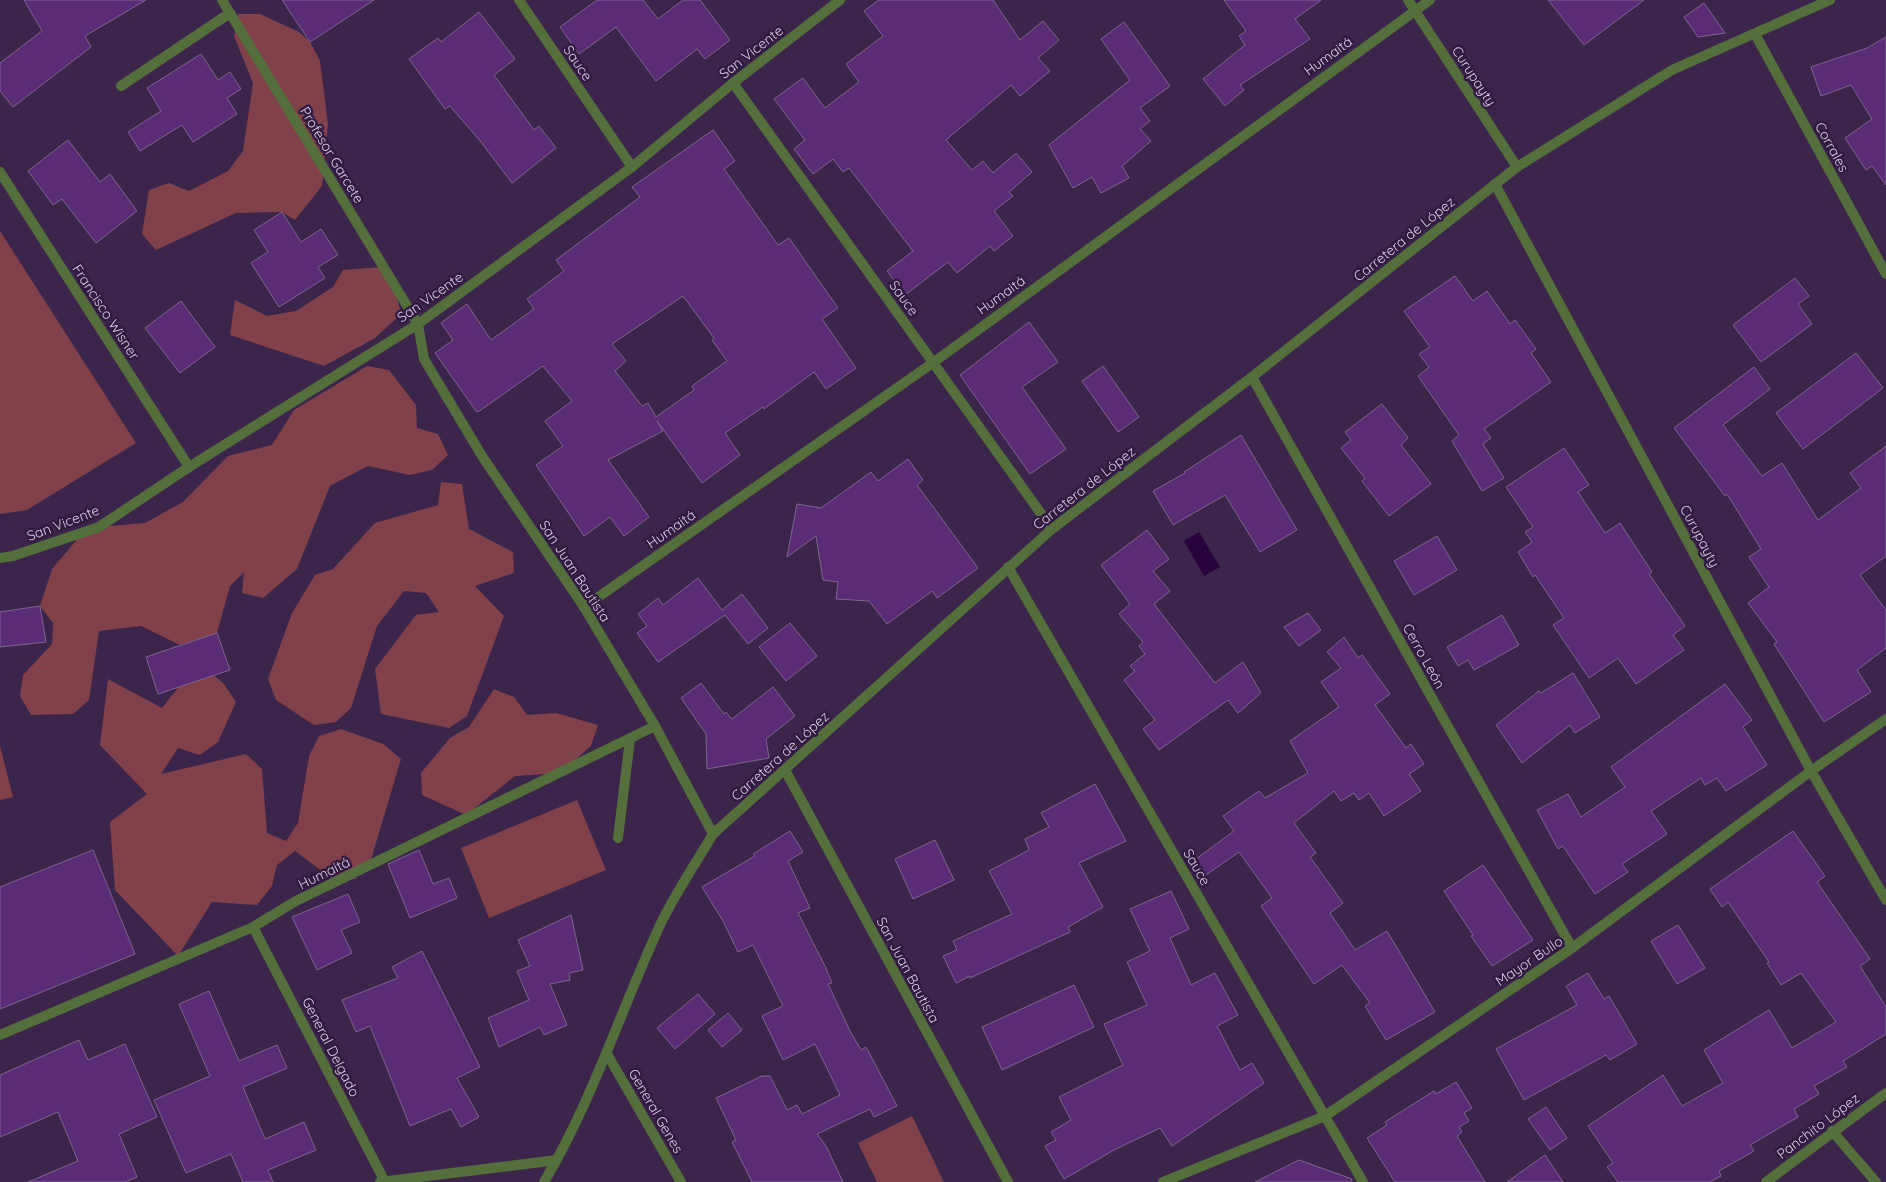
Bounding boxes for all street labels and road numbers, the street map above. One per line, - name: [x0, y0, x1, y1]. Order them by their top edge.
- street label: San Vicente: [715, 21, 787, 83]
- street label: Humaitá: [1300, 32, 1356, 80]
- street label: Sauce: [560, 42, 597, 84]
- street label: Curupayty: [1448, 43, 1500, 109]
- street label: Profesor Garcete: [296, 103, 368, 207]
- street label: Corrales: [1811, 119, 1853, 175]
- street label: Carretera de López: [1350, 192, 1459, 285]
- street label: Francisco Wisner: [68, 261, 144, 364]
- street label: San Vicente: [394, 268, 467, 326]
- street label: Humaitá: [973, 271, 1029, 319]
- street label: Sauce: [885, 277, 923, 319]
- street label: Carretera de López: [1029, 442, 1139, 534]
- street label: San Vicente: [24, 501, 102, 545]
- street label: Curupayty: [1676, 502, 1724, 570]
- street label: Humaitá: [643, 506, 699, 552]
- street label: San Juan Bautista: [535, 517, 615, 625]
- street label: Cerro León: [1399, 620, 1449, 692]
- street label: Carretera de López: [727, 707, 833, 805]
- street label: Sauce: [1179, 845, 1215, 889]
- street label: Humaitá: [295, 853, 353, 893]
- street label: San Juan Bautista: [872, 914, 944, 1026]
- street label: Mayor Bullo: [1492, 932, 1566, 990]
- street label: General Delgado: [298, 994, 364, 1100]
- street label: General Genes: [625, 1066, 687, 1156]
- street label: Panchito López: [1773, 1089, 1863, 1163]

